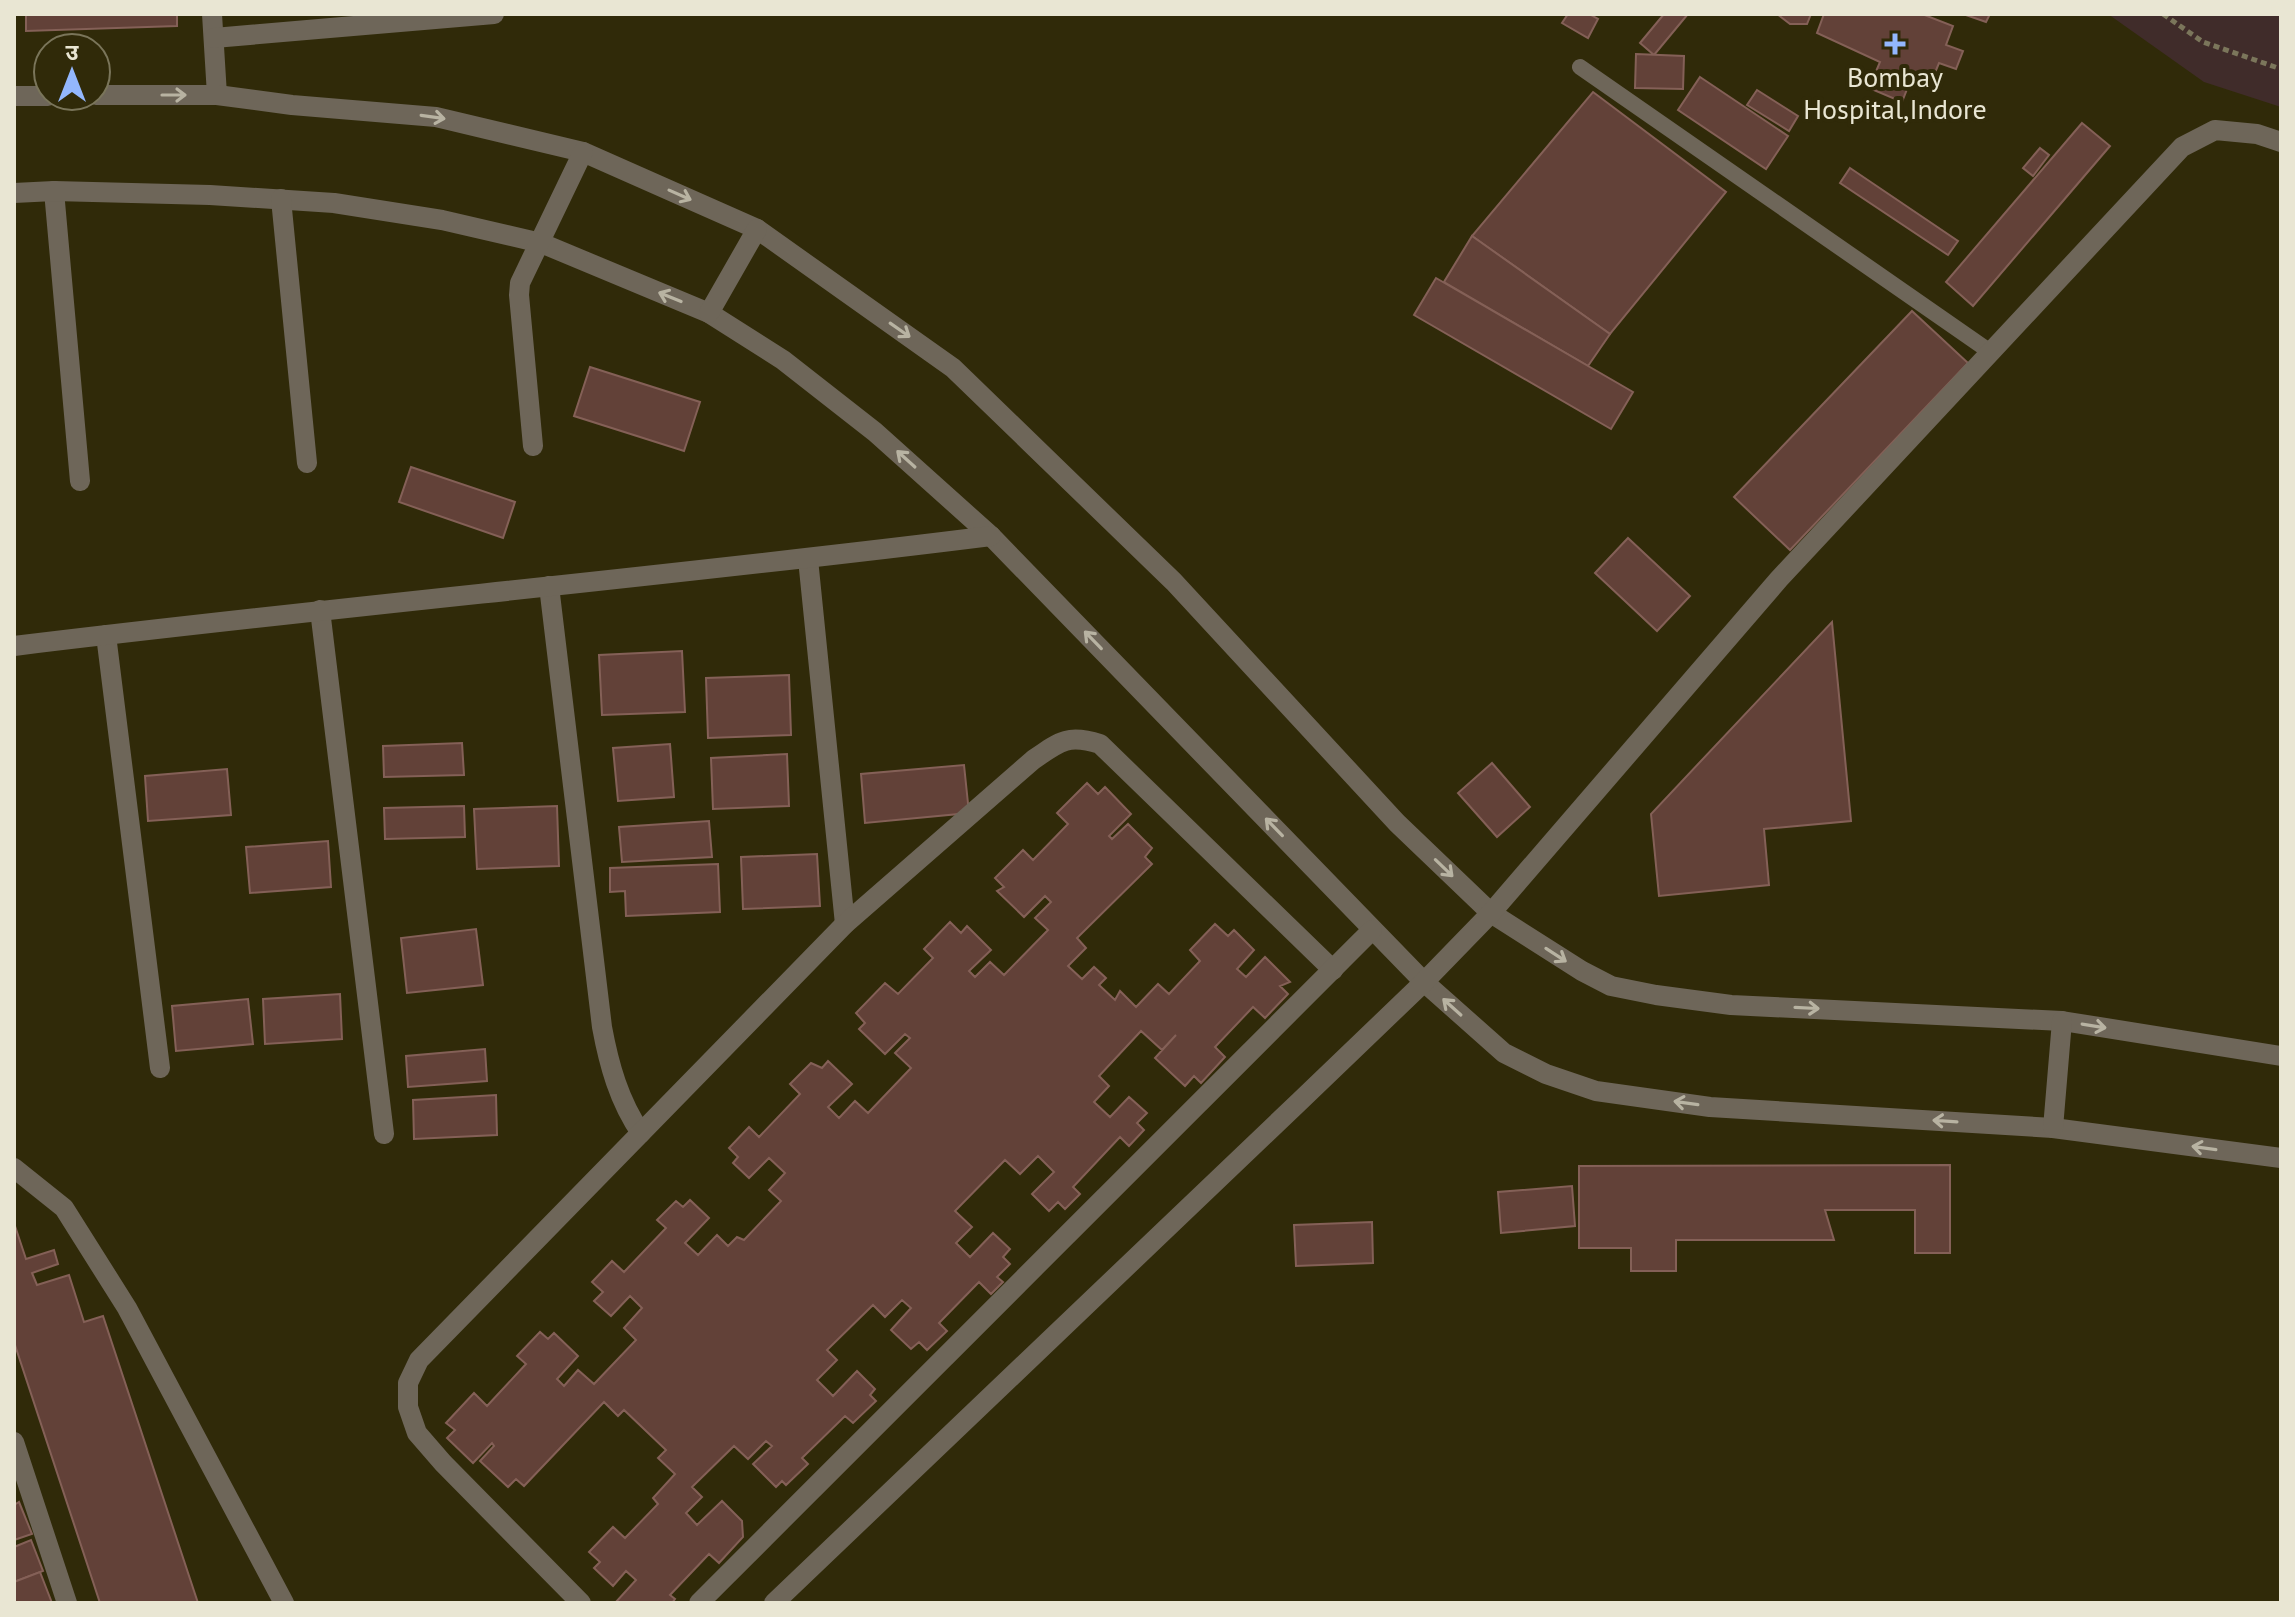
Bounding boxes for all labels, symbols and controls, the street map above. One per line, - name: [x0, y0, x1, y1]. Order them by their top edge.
- north arrow: [32, 32, 112, 112]
- marker: Bombay Hospital,Indore: [1884, 33, 1906, 55]
- text: उ: [66, 38, 80, 66]
- place label: Bombay Hospital,Indore: [1803, 58, 1987, 127]
- one-way arrow: [160, 87, 187, 103]
- one-way arrow: [420, 110, 445, 125]
- one-way arrow: [667, 188, 691, 203]
- one-way arrow: [658, 288, 683, 303]
- one-way arrow: [889, 322, 911, 338]
- one-way arrow: [896, 451, 916, 469]
- one-way arrow: [1083, 630, 1102, 650]
- one-way arrow: [1264, 817, 1283, 837]
- one-way arrow: [1434, 858, 1453, 877]
- one-way arrow: [1545, 946, 1567, 963]
- one-way arrow: [1443, 998, 1463, 1016]
- one-way arrow: [1793, 1001, 1819, 1016]
- one-way arrow: [2081, 1020, 2106, 1035]
- one-way arrow: [1674, 1095, 1699, 1110]
- one-way arrow: [1932, 1113, 1959, 1128]
- one-way arrow: [2192, 1140, 2217, 1155]

